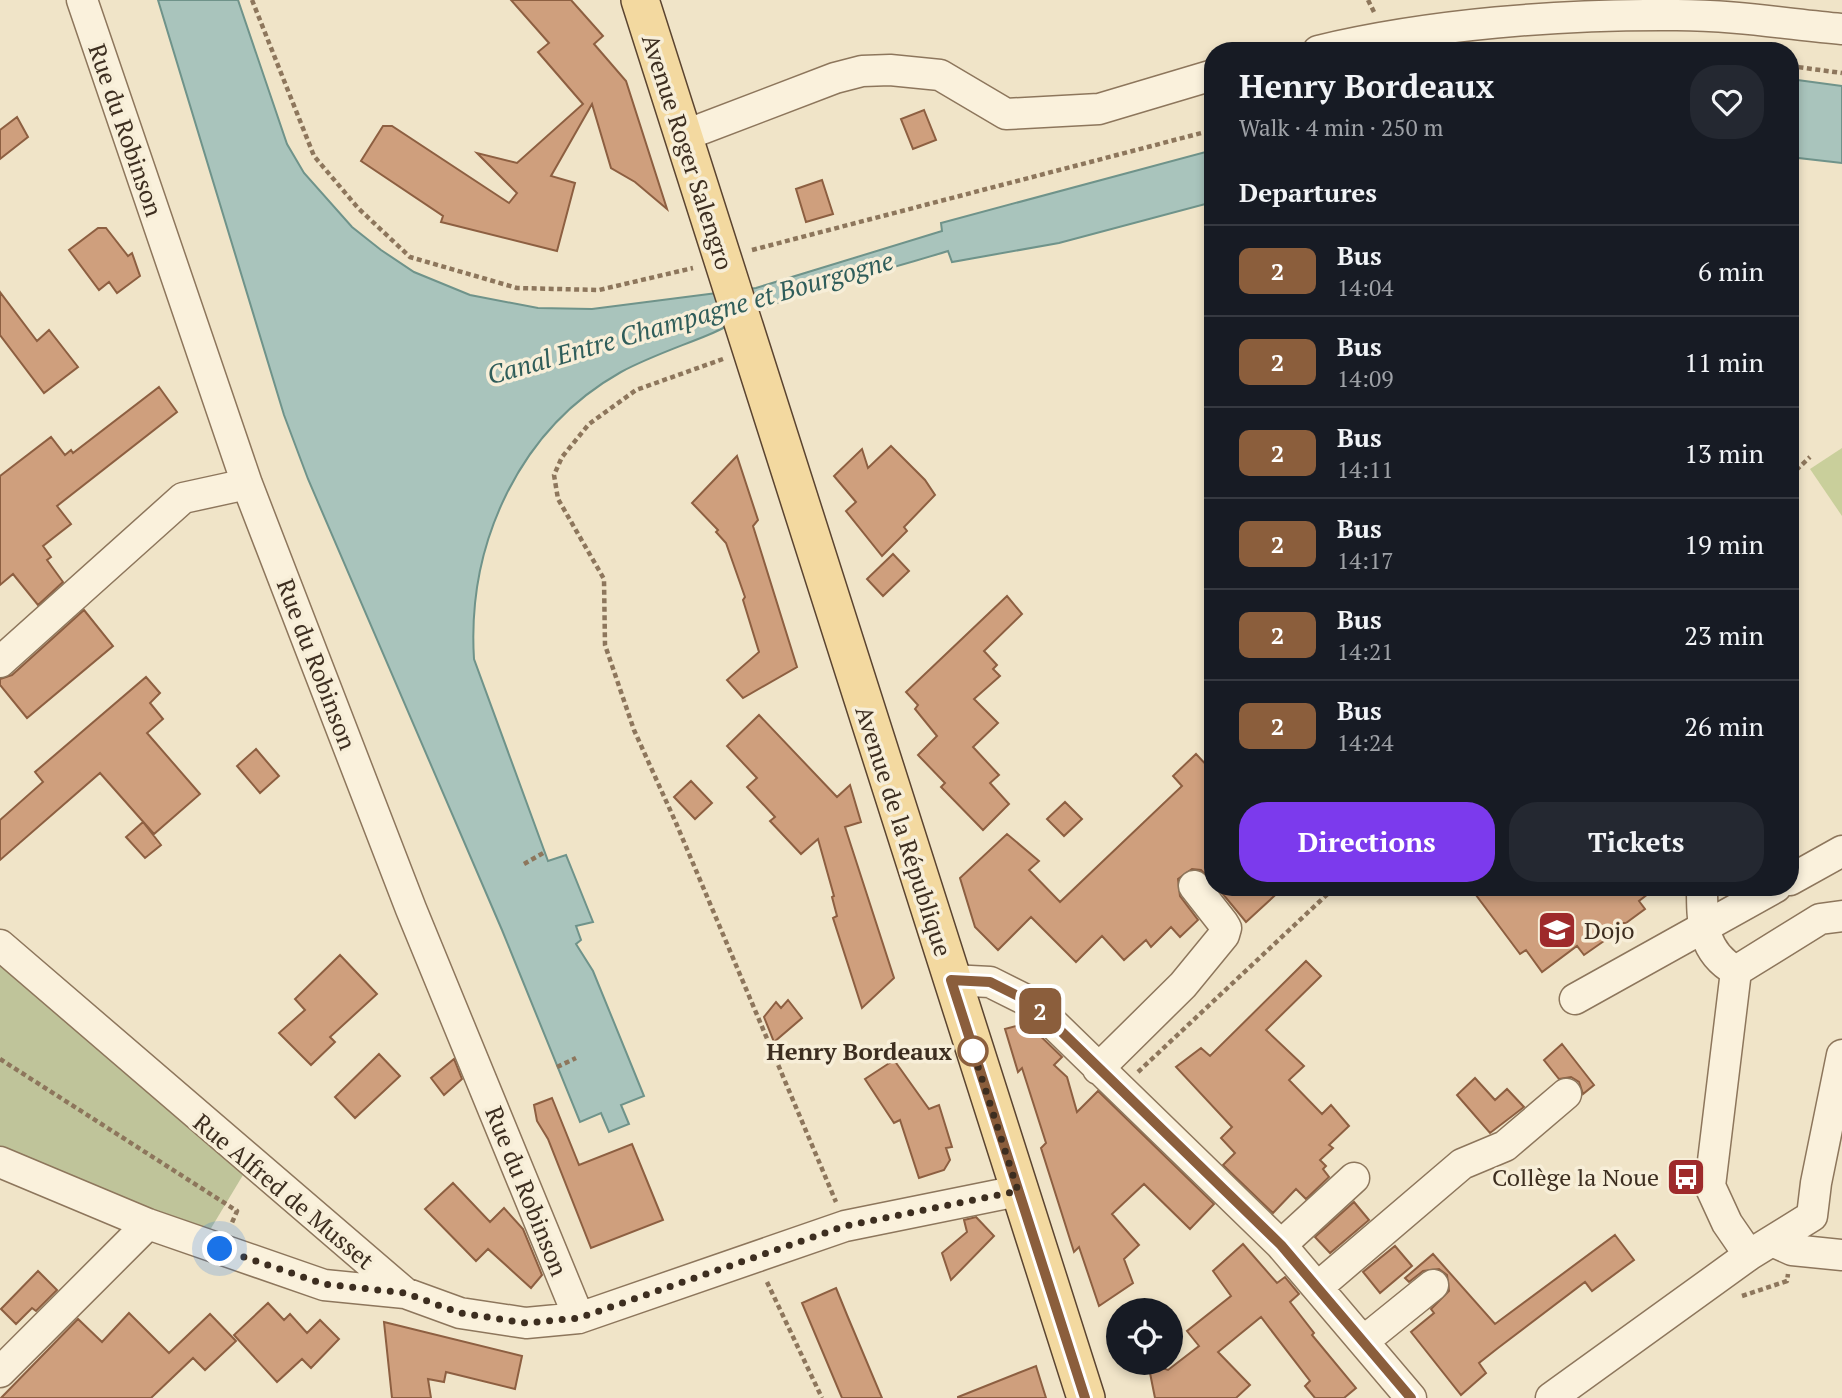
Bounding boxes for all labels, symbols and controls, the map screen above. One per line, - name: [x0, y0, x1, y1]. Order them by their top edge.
- street label: Avenue Roger Salengro: [635, 30, 741, 274]
- street label: Rue du Robinson: [81, 39, 171, 221]
- text: Henry Bordeaux: [1239, 64, 1494, 107]
- button: heart: [1690, 65, 1764, 139]
- text: Walk · 4 min · 250 m: [1239, 112, 1443, 143]
- text: Departures: [1239, 175, 1377, 209]
- text: Bus: [1337, 238, 1382, 272]
- water label: Canal Entre Champagne et Bourgogne: [483, 243, 897, 391]
- text: 6 min: [1698, 254, 1764, 288]
- text: 2: [1271, 255, 1284, 287]
- text: 14:04: [1337, 272, 1394, 303]
- text: Bus: [1337, 329, 1382, 363]
- text: 11 min: [1684, 345, 1764, 379]
- text: 2: [1271, 346, 1284, 378]
- text: 14:09: [1337, 363, 1394, 394]
- text: Bus: [1337, 420, 1382, 454]
- text: 13 min: [1684, 436, 1764, 470]
- text: 2: [1271, 437, 1284, 469]
- text: 14:11: [1337, 454, 1394, 485]
- text: Bus: [1337, 511, 1382, 545]
- text: 19 min: [1684, 527, 1764, 561]
- text: 2: [1271, 528, 1284, 560]
- text: 14:17: [1337, 545, 1394, 576]
- street label: Rue du Robinson: [270, 574, 364, 754]
- text: Bus: [1337, 602, 1382, 636]
- text: 23 min: [1684, 618, 1764, 652]
- text: 2: [1271, 619, 1284, 651]
- text: 14:21: [1337, 636, 1394, 667]
- text: Bus: [1337, 693, 1382, 727]
- street label: Avenue de la République: [848, 702, 960, 960]
- text: 26 min: [1684, 709, 1764, 743]
- text: 2: [1271, 710, 1284, 742]
- text: 14:24: [1337, 727, 1394, 758]
- button: Directions: [1239, 802, 1495, 882]
- button: Tickets: [1509, 802, 1764, 882]
- school or university icon: Dojo: [1536, 909, 1578, 951]
- place label: Dojo: [1584, 914, 1634, 946]
- line badge: 2: [1017, 988, 1063, 1034]
- text: 2: [1033, 995, 1047, 1027]
- place label: Henry Bordeaux: [766, 1035, 953, 1067]
- marker: Henry Bordeaux: [958, 1036, 988, 1066]
- street label: Rue du Robinson: [478, 1101, 576, 1281]
- street label: Rue Alfred de Musset: [187, 1106, 381, 1276]
- bus stop icon: Collège la Noue: [1665, 1156, 1707, 1198]
- place label: Collège la Noue: [1492, 1161, 1659, 1193]
- your location: [202, 1231, 237, 1266]
- map controls: [1106, 1298, 1183, 1375]
- button: locate: [1106, 1298, 1183, 1375]

